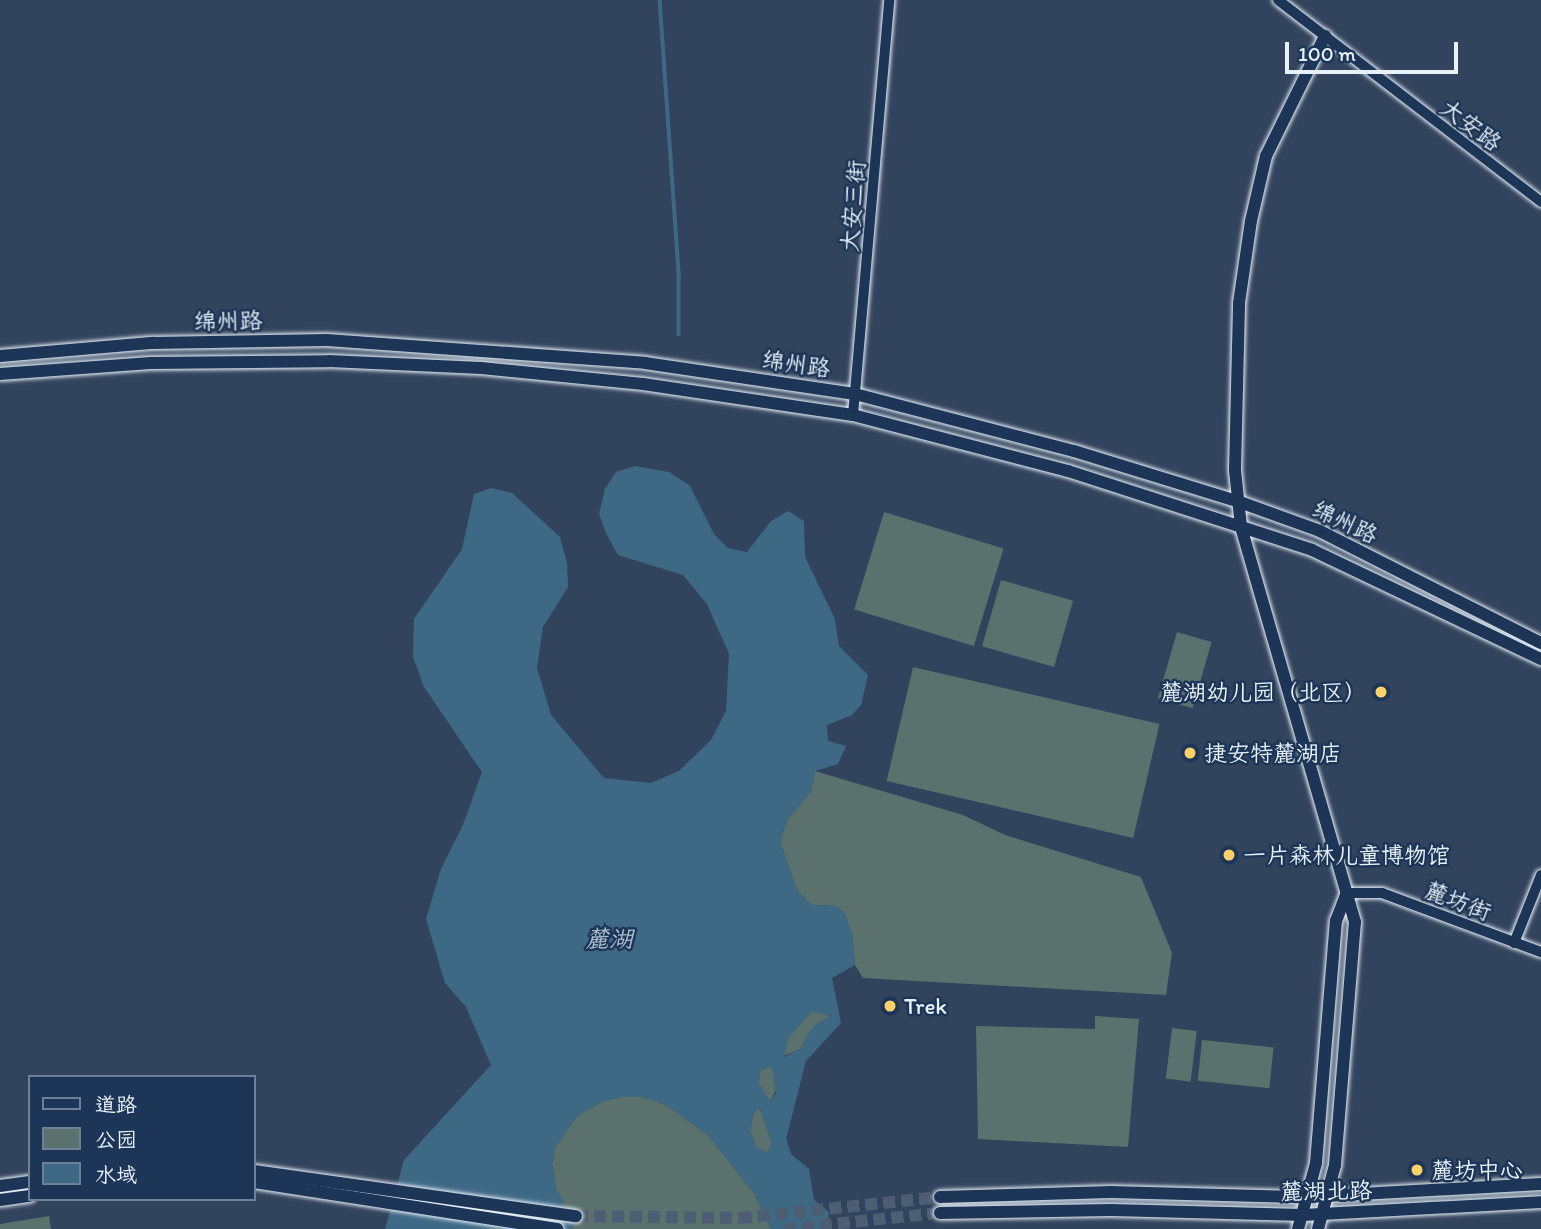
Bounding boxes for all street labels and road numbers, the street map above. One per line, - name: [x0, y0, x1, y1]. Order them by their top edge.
- street label: 大安路: [1435, 93, 1507, 157]
- street label: 大安三街: [835, 159, 871, 253]
- street label: 绵州路: [193, 307, 263, 335]
- street label: 绵州路: [760, 346, 832, 382]
- street label: 绵州路: [1308, 495, 1382, 549]
- street label: 麓坊街: [1421, 876, 1495, 926]
- street label: 麓湖北路: [1280, 1176, 1372, 1206]

